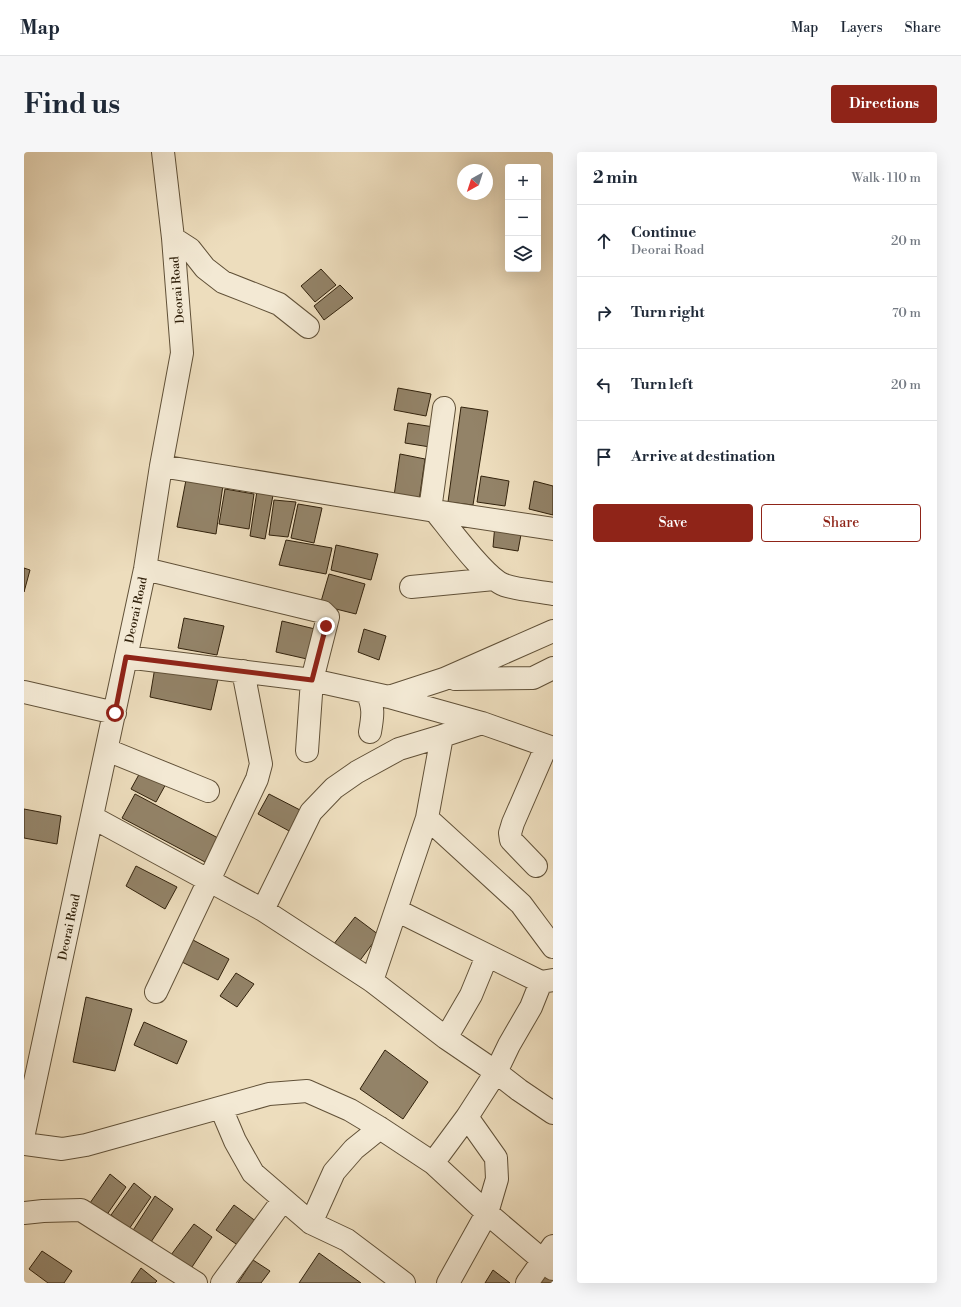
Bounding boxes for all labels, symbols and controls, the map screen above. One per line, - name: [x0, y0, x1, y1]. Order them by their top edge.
- text: Map: [20, 16, 60, 40]
- text: Map: [791, 19, 818, 37]
- text: Layers: [840, 19, 883, 37]
- text: Share: [905, 19, 941, 37]
- button: Directions: [831, 85, 937, 123]
- text: Find us: [24, 87, 120, 122]
- north arrow: [457, 164, 493, 200]
- map controls: [505, 164, 541, 272]
- button: +: [505, 164, 541, 200]
- text: 2 min: [593, 167, 638, 189]
- text: Walk · 110 m: [851, 170, 921, 186]
- button: −: [505, 200, 541, 236]
- text: Continue: [631, 223, 696, 242]
- icon: ahead: [593, 230, 615, 252]
- text: 20 m: [891, 233, 921, 249]
- button: layers: [505, 236, 541, 272]
- text: Deorai Road: [631, 242, 704, 258]
- street label: Deorai Road: [167, 255, 188, 324]
- icon: right: [593, 302, 615, 324]
- text: Turn right: [631, 303, 705, 322]
- text: 70 m: [892, 305, 921, 321]
- icon: left: [593, 374, 615, 396]
- text: Turn left: [631, 375, 693, 394]
- text: 20 m: [891, 377, 921, 393]
- icon: arrive: [593, 446, 615, 468]
- text: Arrive at destination: [631, 447, 775, 466]
- button: Save: [593, 504, 753, 542]
- button: Share: [761, 504, 921, 542]
- street label: Deorai Road: [122, 575, 151, 645]
- route end: [317, 617, 335, 635]
- route start: [106, 704, 124, 722]
- street label: Deorai Road: [55, 892, 84, 962]

